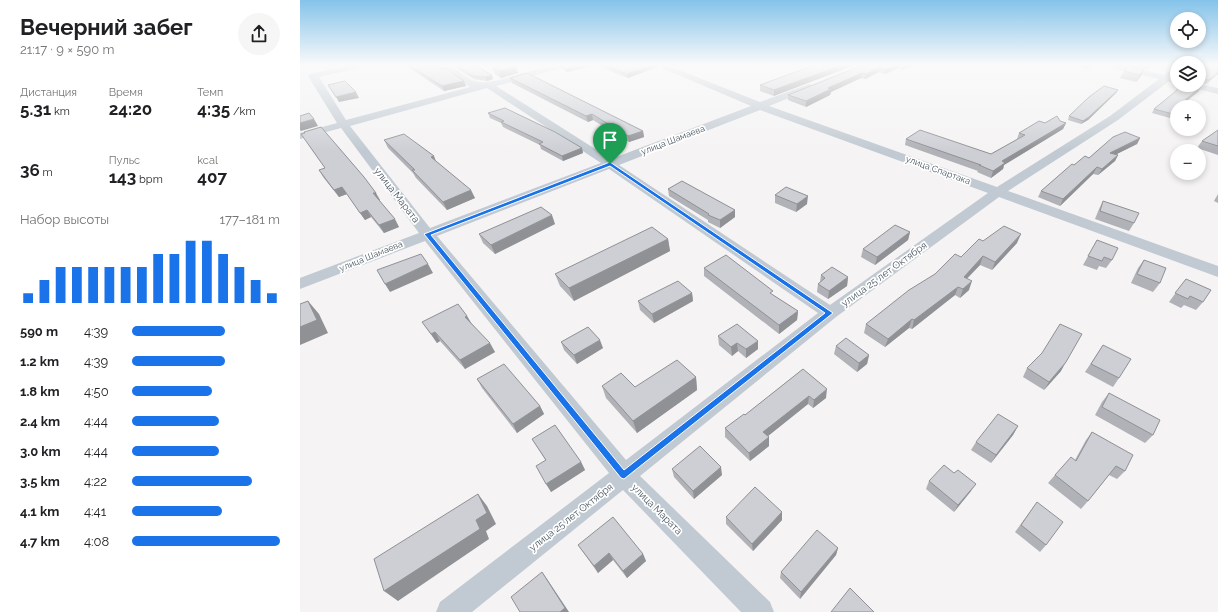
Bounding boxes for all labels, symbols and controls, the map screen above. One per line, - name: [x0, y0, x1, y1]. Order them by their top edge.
- map controls: [1170, 12, 1206, 180]
- button: locate: [1170, 12, 1206, 48]
- button: share: [238, 13, 280, 55]
- text: Вечерний забег: [20, 14, 193, 40]
- text: 21:17 · 9 × 590 m: [20, 42, 114, 57]
- button: layers: [1170, 56, 1206, 92]
- text: Дистанция: [20, 86, 77, 99]
- text: Время: [109, 86, 143, 99]
- text: Темп: [197, 86, 223, 99]
- text: 5.31: [20, 99, 51, 119]
- text: 24:20: [109, 99, 152, 119]
- text: 4:35: [197, 99, 230, 119]
- button: +: [1170, 100, 1206, 136]
- text: km: [51, 105, 70, 118]
- text: /km: [230, 105, 256, 118]
- pin: [593, 123, 627, 164]
- street label: улица Шамаева: [640, 123, 706, 157]
- icon: arrive: [599, 129, 621, 151]
- button: −: [1170, 144, 1206, 180]
- text: Пульс: [109, 154, 140, 167]
- text: kcal: [197, 154, 218, 167]
- street label: улица Спартака: [904, 154, 972, 186]
- text: 36: [20, 160, 40, 180]
- street label: улица Марата: [372, 165, 422, 225]
- text: m: [40, 166, 53, 179]
- text: 143: [109, 167, 136, 187]
- text: 407: [197, 167, 227, 187]
- text: bpm: [136, 173, 163, 186]
- text: Набор высоты: [20, 212, 109, 227]
- text: 177–181 m: [220, 212, 280, 227]
- street label: улица Шамаева: [338, 239, 404, 273]
- street label: улица 25 лет Октября: [839, 239, 929, 309]
- text: 590 m: [20, 324, 58, 339]
- text: 4:39: [84, 324, 108, 339]
- text: 1.2 km: [20, 354, 59, 369]
- text: 4:39: [84, 354, 108, 369]
- text: 1.8 km: [20, 384, 60, 399]
- text: 4:50: [84, 384, 109, 399]
- text: 2.4 km: [20, 414, 60, 429]
- text: 4:44: [84, 414, 108, 429]
- text: 3.0 km: [20, 444, 61, 459]
- text: 4:44: [84, 444, 108, 459]
- text: 3.5 km: [20, 474, 60, 489]
- text: 4:22: [84, 474, 107, 489]
- street label: улица 25 лет Октября: [527, 481, 615, 553]
- street label: улица Марата: [630, 482, 684, 536]
- text: 4.1 km: [20, 504, 59, 519]
- text: 4:41: [84, 504, 106, 519]
- text: 4.7 km: [20, 534, 60, 549]
- text: 4:08: [84, 534, 109, 549]

